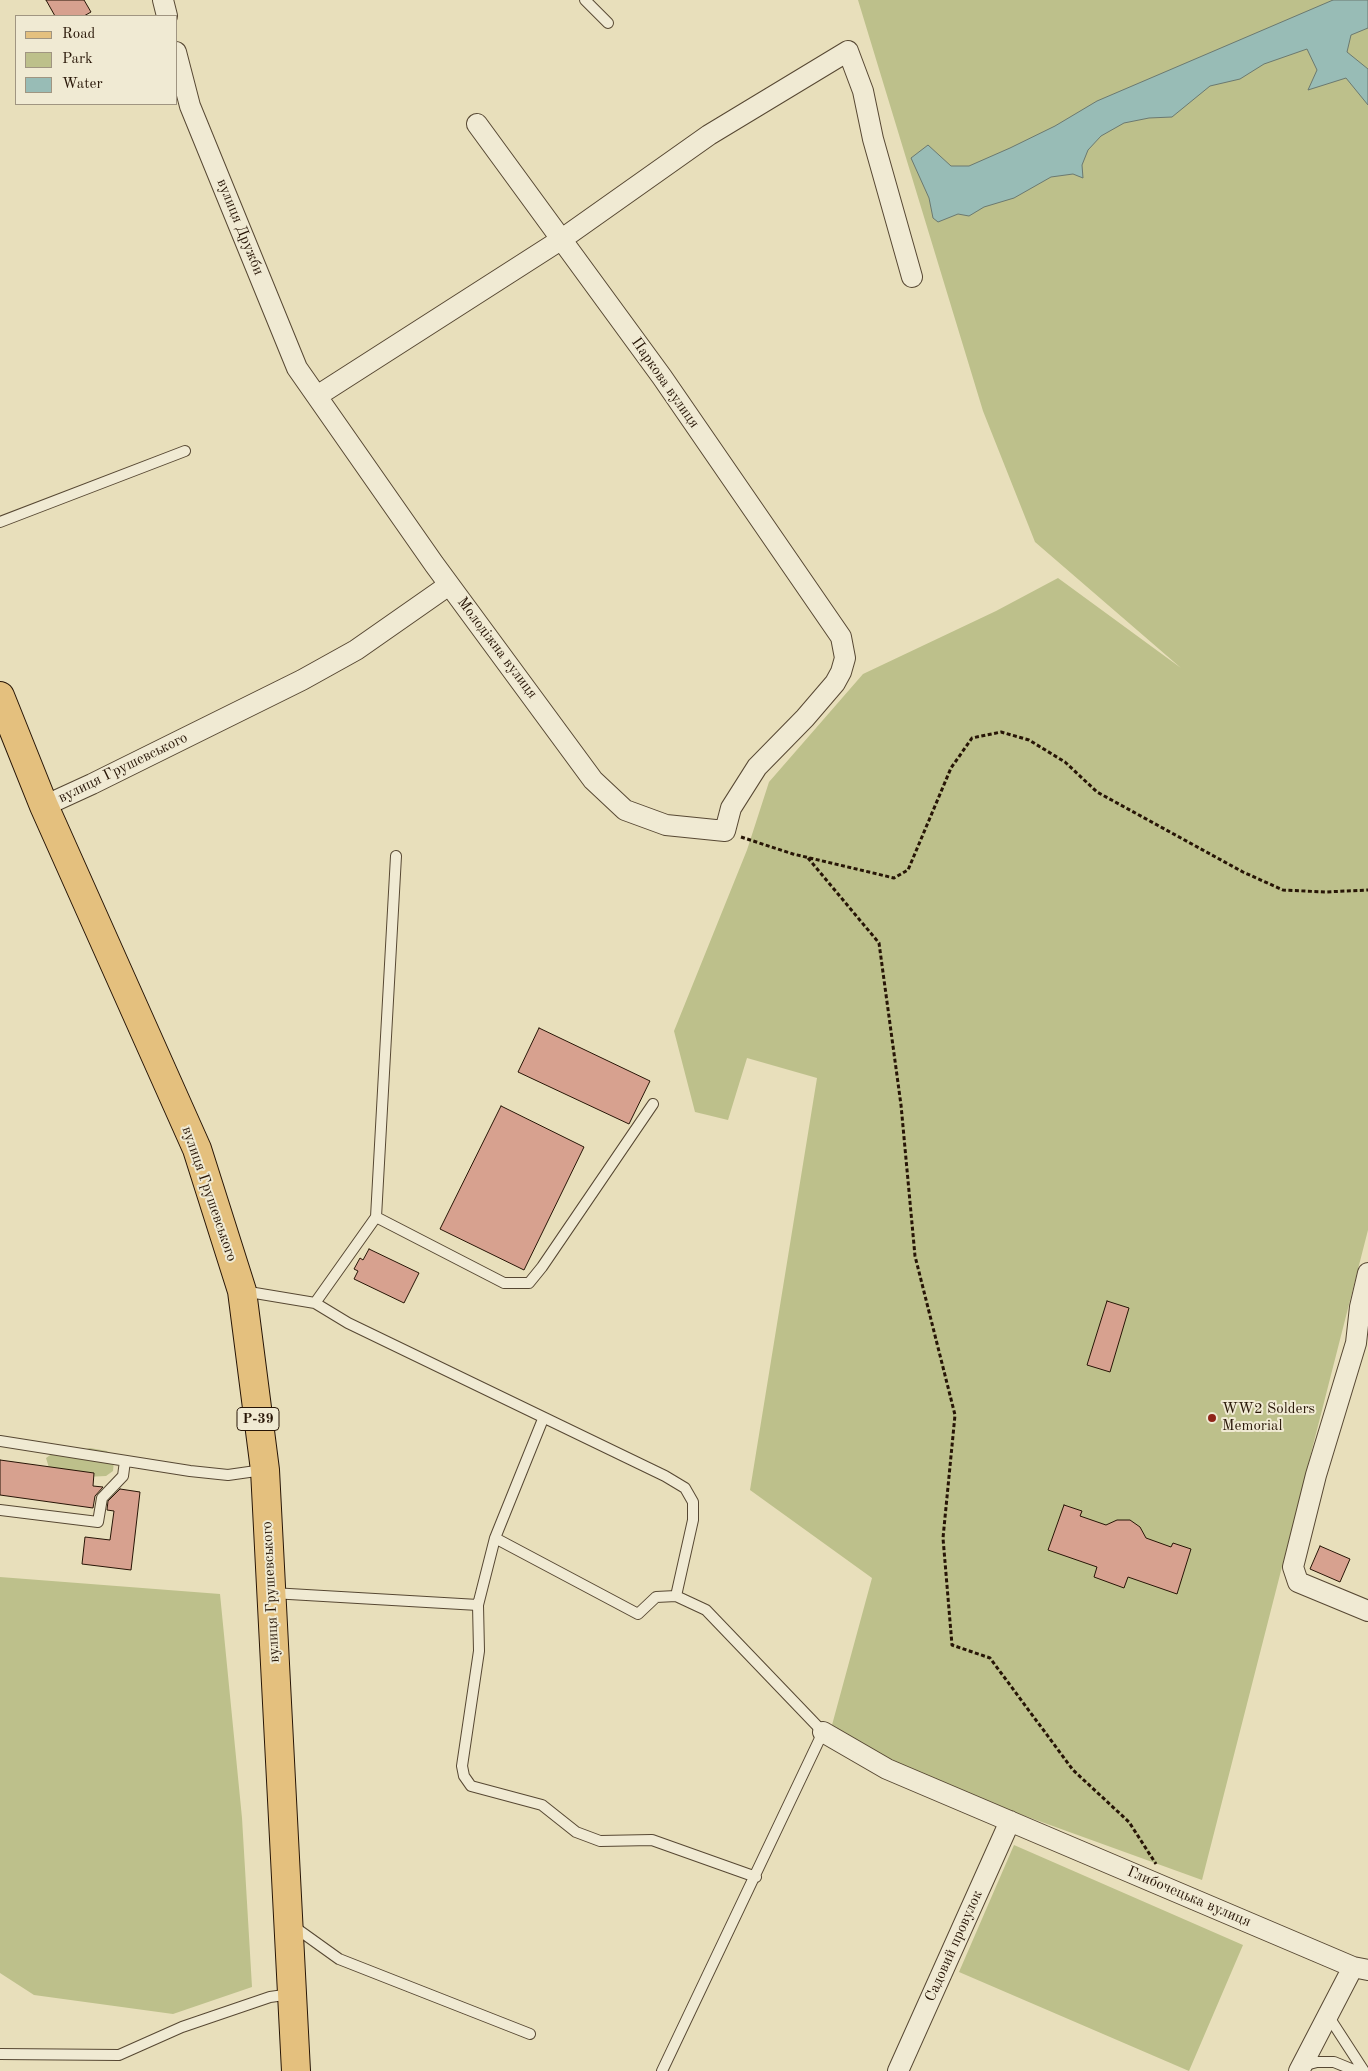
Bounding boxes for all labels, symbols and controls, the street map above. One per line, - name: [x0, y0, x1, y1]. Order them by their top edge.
- legend: [15, 15, 178, 105]
- text: Road: [62, 27, 95, 42]
- text: Park: [62, 52, 93, 67]
- text: Water: [62, 77, 103, 92]
- street label: вулиця Дружби: [212, 176, 268, 278]
- street label: Паркова вулиця: [627, 334, 703, 432]
- street label: Молодіжна вулиця: [453, 594, 541, 702]
- street label: вулиця Грушевського: [55, 729, 191, 807]
- street label: вулиця Грушевського: [177, 1124, 241, 1264]
- place label: WW2 Solders Memorial: [1222, 1400, 1315, 1435]
- road number: Р-39: [237, 1408, 279, 1430]
- marker: WW2 Solders Memorial: [1206, 1412, 1218, 1424]
- street label: вулиця Грушевського: [258, 1521, 284, 1663]
- street label: Глибочецька вулиця: [1124, 1863, 1254, 1931]
- street label: Садовий провулок: [921, 1887, 987, 2005]

